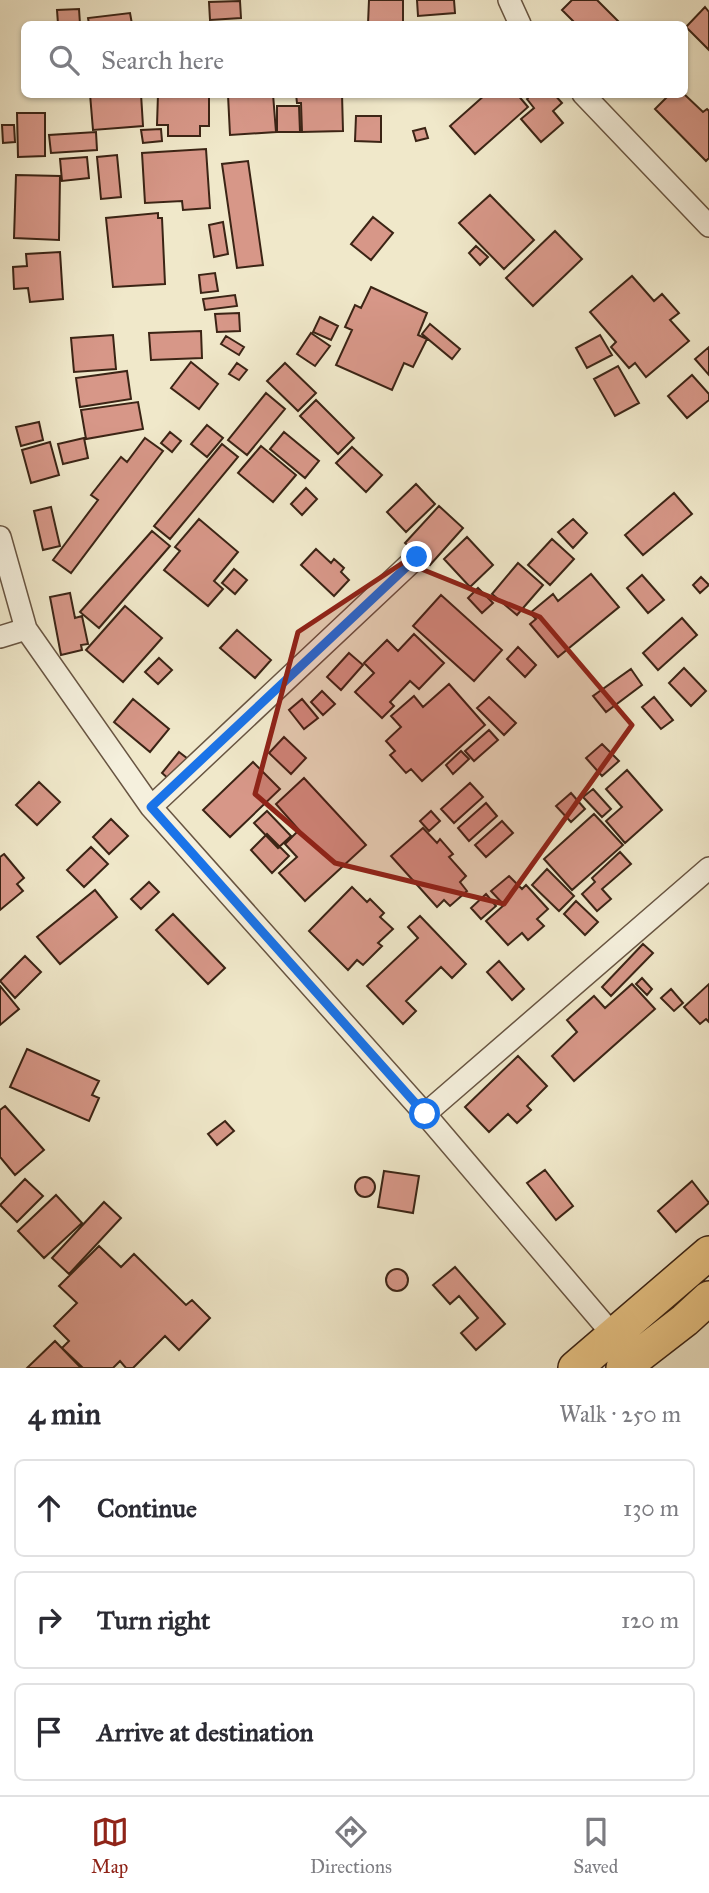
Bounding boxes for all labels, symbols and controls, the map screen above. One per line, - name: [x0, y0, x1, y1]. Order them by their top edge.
- search box: [21, 21, 688, 98]
- icon: search: [45, 41, 83, 79]
- text: Search here: [101, 44, 224, 76]
- route end: [401, 541, 432, 572]
- route start: [409, 1098, 440, 1129]
- text: 4 min: [28, 1396, 101, 1432]
- text: Walk · 250 m: [559, 1400, 681, 1428]
- icon: ahead: [30, 1489, 68, 1527]
- text: Continue: [97, 1492, 197, 1524]
- text: 130 m: [623, 1494, 679, 1522]
- icon: right: [30, 1601, 68, 1639]
- text: Turn right: [97, 1604, 210, 1636]
- text: 120 m: [621, 1606, 679, 1634]
- icon: arrive: [30, 1713, 68, 1751]
- text: Arrive at destination: [97, 1716, 314, 1748]
- tab: Map: [91, 1813, 129, 1878]
- tab: Directions: [310, 1813, 392, 1878]
- tab: Saved: [573, 1813, 618, 1878]

